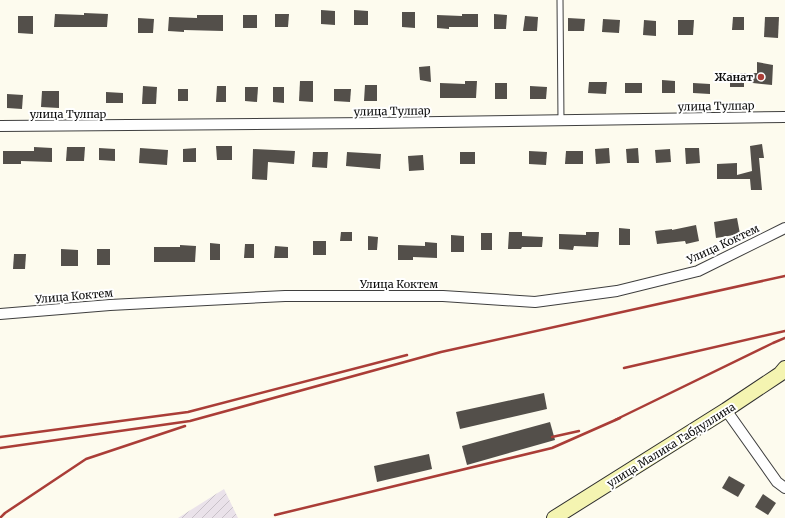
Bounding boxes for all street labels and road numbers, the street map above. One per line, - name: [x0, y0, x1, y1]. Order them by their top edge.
- street label: улица Тулпар: [678, 98, 755, 114]
- street label: улица Тулпар: [354, 103, 431, 119]
- street label: улица Тулпар: [30, 107, 107, 121]
- street label: Улица Коктем: [684, 221, 762, 267]
- street label: Улица Коктем: [359, 277, 438, 291]
- street label: Улица Коктем: [33, 286, 114, 306]
- street label: улица Малика Габдуллина: [604, 400, 738, 490]

